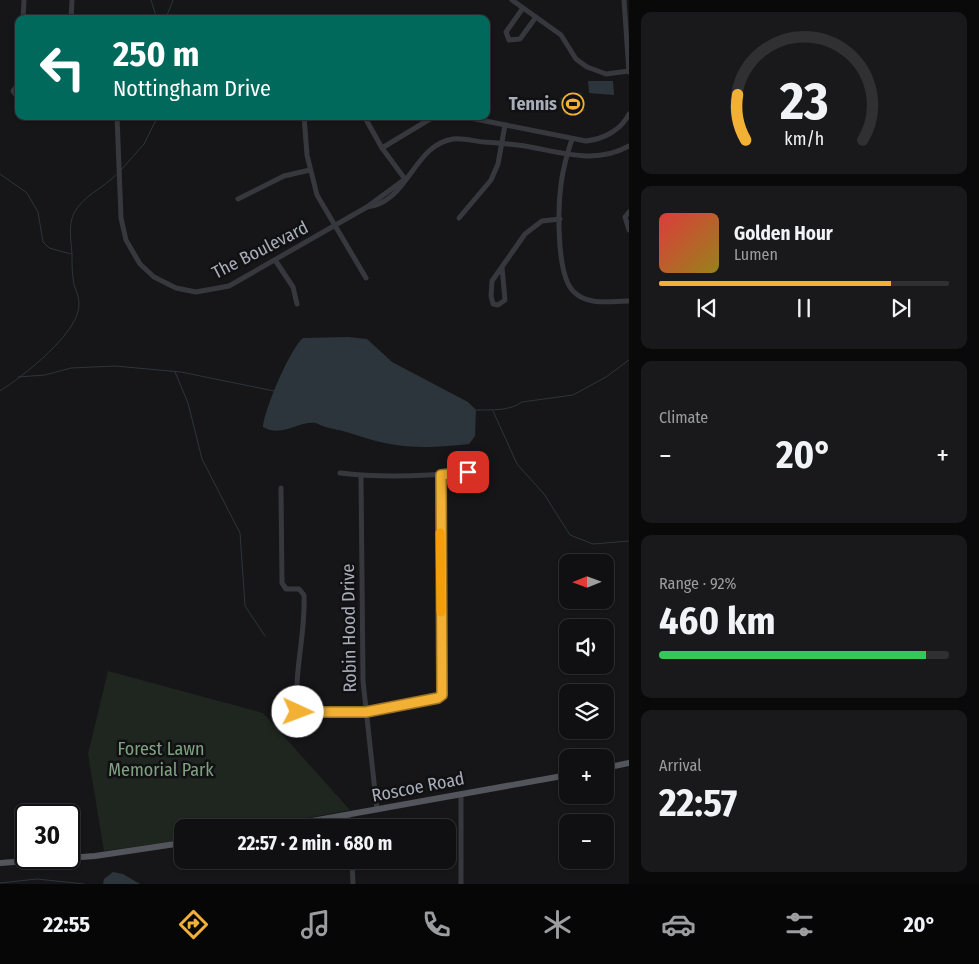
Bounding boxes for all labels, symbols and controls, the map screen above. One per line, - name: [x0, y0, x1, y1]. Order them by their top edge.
- text: 250 m: [113, 33, 200, 75]
- icon: left: [30, 35, 95, 100]
- text: 23: [779, 70, 828, 133]
- text: Nottingham Drive: [113, 75, 271, 102]
- sports icon: Tennis: [561, 92, 585, 116]
- place label: Tennis: [509, 93, 557, 115]
- text: km/h: [784, 128, 824, 150]
- street label: The Boulevard: [208, 216, 312, 284]
- text: Golden Hour: [734, 222, 833, 245]
- text: Lumen: [734, 245, 778, 264]
- icon: previous: [693, 294, 721, 322]
- icon: pause: [790, 294, 818, 322]
- icon: next: [887, 294, 915, 322]
- text: Climate: [659, 408, 708, 427]
- text: 20°: [776, 432, 832, 478]
- text: −: [659, 439, 672, 472]
- text: +: [936, 439, 949, 472]
- pin: [447, 451, 489, 493]
- icon: arrive: [454, 458, 482, 486]
- north arrow: [559, 554, 614, 609]
- map controls: [559, 554, 614, 869]
- street label: Robin Hood Drive: [337, 563, 361, 693]
- text: Range · 92%: [659, 574, 736, 593]
- text: 460 km: [659, 598, 775, 644]
- button: sound: [559, 619, 614, 674]
- button: layers: [559, 684, 614, 739]
- position arrow: [271, 685, 323, 737]
- park label: Forest Lawn Memorial Park: [108, 738, 214, 781]
- button: +: [559, 749, 614, 804]
- text: Arrival: [659, 756, 701, 775]
- street label: Roscoe Road: [370, 767, 466, 807]
- text: 22:57: [659, 780, 737, 826]
- speed limit sign: 30: [15, 804, 80, 869]
- button: −: [559, 814, 614, 869]
- text: 22:57 · 2 min · 680 m: [238, 832, 392, 855]
- icon: directions: [176, 907, 211, 942]
- icon: music: [298, 907, 333, 942]
- icon: phone: [419, 907, 454, 942]
- icon: climate: [540, 907, 575, 942]
- icon: car: [661, 907, 696, 942]
- icon: filters: [782, 907, 817, 942]
- text: 22:55: [43, 911, 90, 938]
- text: 20°: [903, 911, 936, 938]

